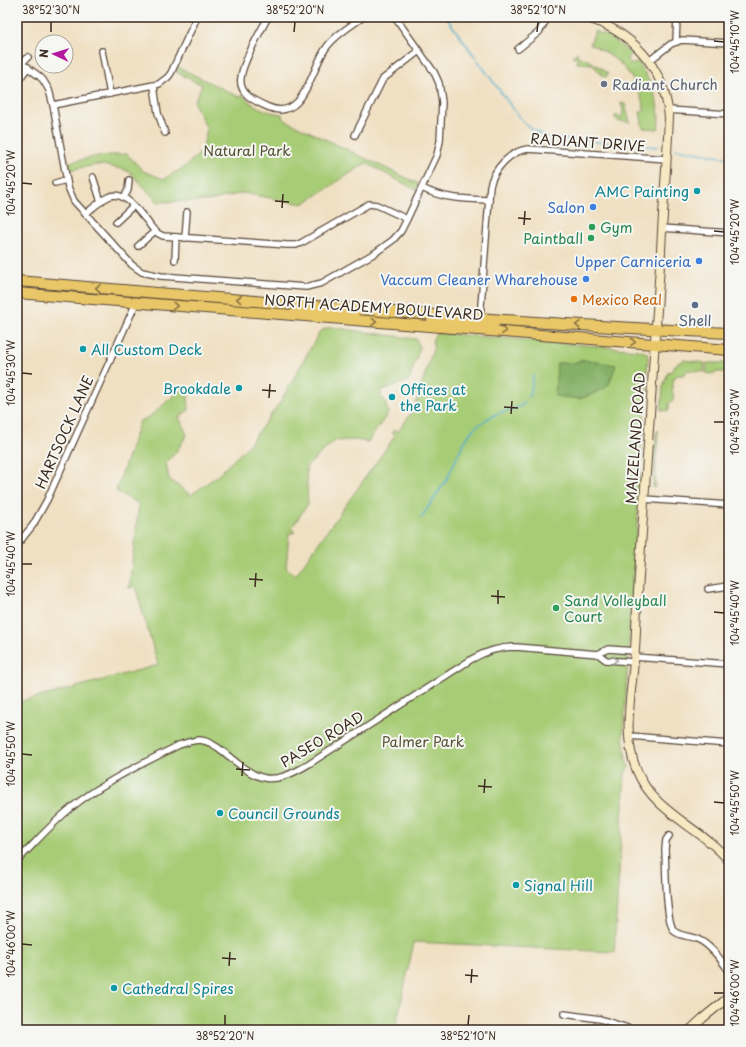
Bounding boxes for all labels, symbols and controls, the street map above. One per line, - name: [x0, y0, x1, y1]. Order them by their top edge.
- text: 38°52'30"N: [22, 2, 80, 17]
- text: 38°52'20"N: [266, 2, 324, 17]
- text: 38°52'10"N: [510, 2, 566, 17]
- text: 104°45'10"W: [727, 9, 742, 74]
- north arrow: [34, 34, 74, 74]
- text: N: [35, 48, 52, 58]
- place label: Radiant Church: [612, 74, 718, 95]
- marker: Radiant Church: [599, 79, 609, 89]
- street label: RADIANT DRIVE: [530, 127, 647, 157]
- park label: Natural Park: [203, 140, 291, 161]
- text: 104°45'20"W: [3, 149, 18, 216]
- place label: AMC Painting: [595, 181, 689, 202]
- marker: AMC Painting: [692, 186, 702, 196]
- place label: Salon: [547, 197, 585, 218]
- text: 104°45'20"W: [727, 198, 742, 265]
- marker: Salon: [588, 202, 598, 212]
- place label: Gym: [600, 217, 632, 238]
- marker: Gym: [587, 222, 597, 232]
- place label: Paintball: [523, 228, 583, 249]
- marker: Paintball: [586, 233, 596, 243]
- place label: Upper Carniceria: [575, 251, 691, 272]
- marker: Upper Carniceria: [694, 256, 704, 266]
- place label: Vaccum Cleaner Wharehouse: [380, 269, 578, 290]
- marker: Vaccum Cleaner Wharehouse: [581, 274, 591, 284]
- one-way arrow: [95, 284, 101, 293]
- street label: NORTH ACADEMY BOULEVARD: [264, 289, 484, 325]
- place label: Mexico Real: [582, 289, 662, 310]
- marker: Mexico Real: [569, 294, 579, 304]
- one-way arrow: [236, 295, 242, 304]
- marker: Shell: [690, 300, 700, 310]
- one-way arrow: [172, 302, 178, 311]
- place label: Shell: [679, 310, 711, 331]
- one-way arrow: [371, 317, 377, 326]
- one-way arrow: [575, 321, 581, 330]
- one-way arrow: [501, 327, 507, 336]
- one-way arrow: [630, 337, 636, 346]
- text: 104°45'30"W: [3, 339, 18, 406]
- place label: All Custom Deck: [91, 339, 203, 360]
- marker: All Custom Deck: [78, 344, 88, 354]
- street label: MAIZELAND ROAD: [620, 371, 650, 505]
- street label: HARTSOCK LANE: [30, 372, 98, 492]
- place label: Brookdale: [162, 378, 231, 399]
- place label: Offices at the Park: [400, 379, 466, 416]
- marker: Brookdale: [234, 383, 244, 393]
- text: 104°45'30"W: [727, 388, 742, 455]
- marker: Offices at the Park: [387, 392, 397, 402]
- text: 104°45'40"W: [3, 530, 18, 597]
- text: 104°45'40"W: [727, 579, 742, 646]
- place label: Sand Volleyball Court: [564, 590, 667, 627]
- marker: Sand Volleyball Court: [551, 603, 561, 613]
- one-way arrow: [612, 656, 618, 665]
- street label: PASEO ROAD: [276, 706, 368, 772]
- text: 104°45'50"W: [3, 721, 18, 787]
- park label: Palmer Park: [382, 731, 465, 752]
- text: 104°45'50"W: [727, 770, 742, 836]
- place label: Council Grounds: [228, 803, 340, 824]
- marker: Council Grounds: [215, 808, 225, 818]
- place label: Signal Hill: [524, 875, 593, 896]
- marker: Signal Hill: [511, 880, 521, 890]
- text: 104°46'00"W: [3, 910, 18, 978]
- text: 104°46'00"W: [727, 959, 742, 1027]
- place label: Cathedral Spires: [122, 978, 234, 999]
- marker: Cathedral Spires: [109, 983, 119, 993]
- text: 38°52'20"N: [196, 1028, 254, 1043]
- text: 38°52'10"N: [440, 1028, 496, 1043]

